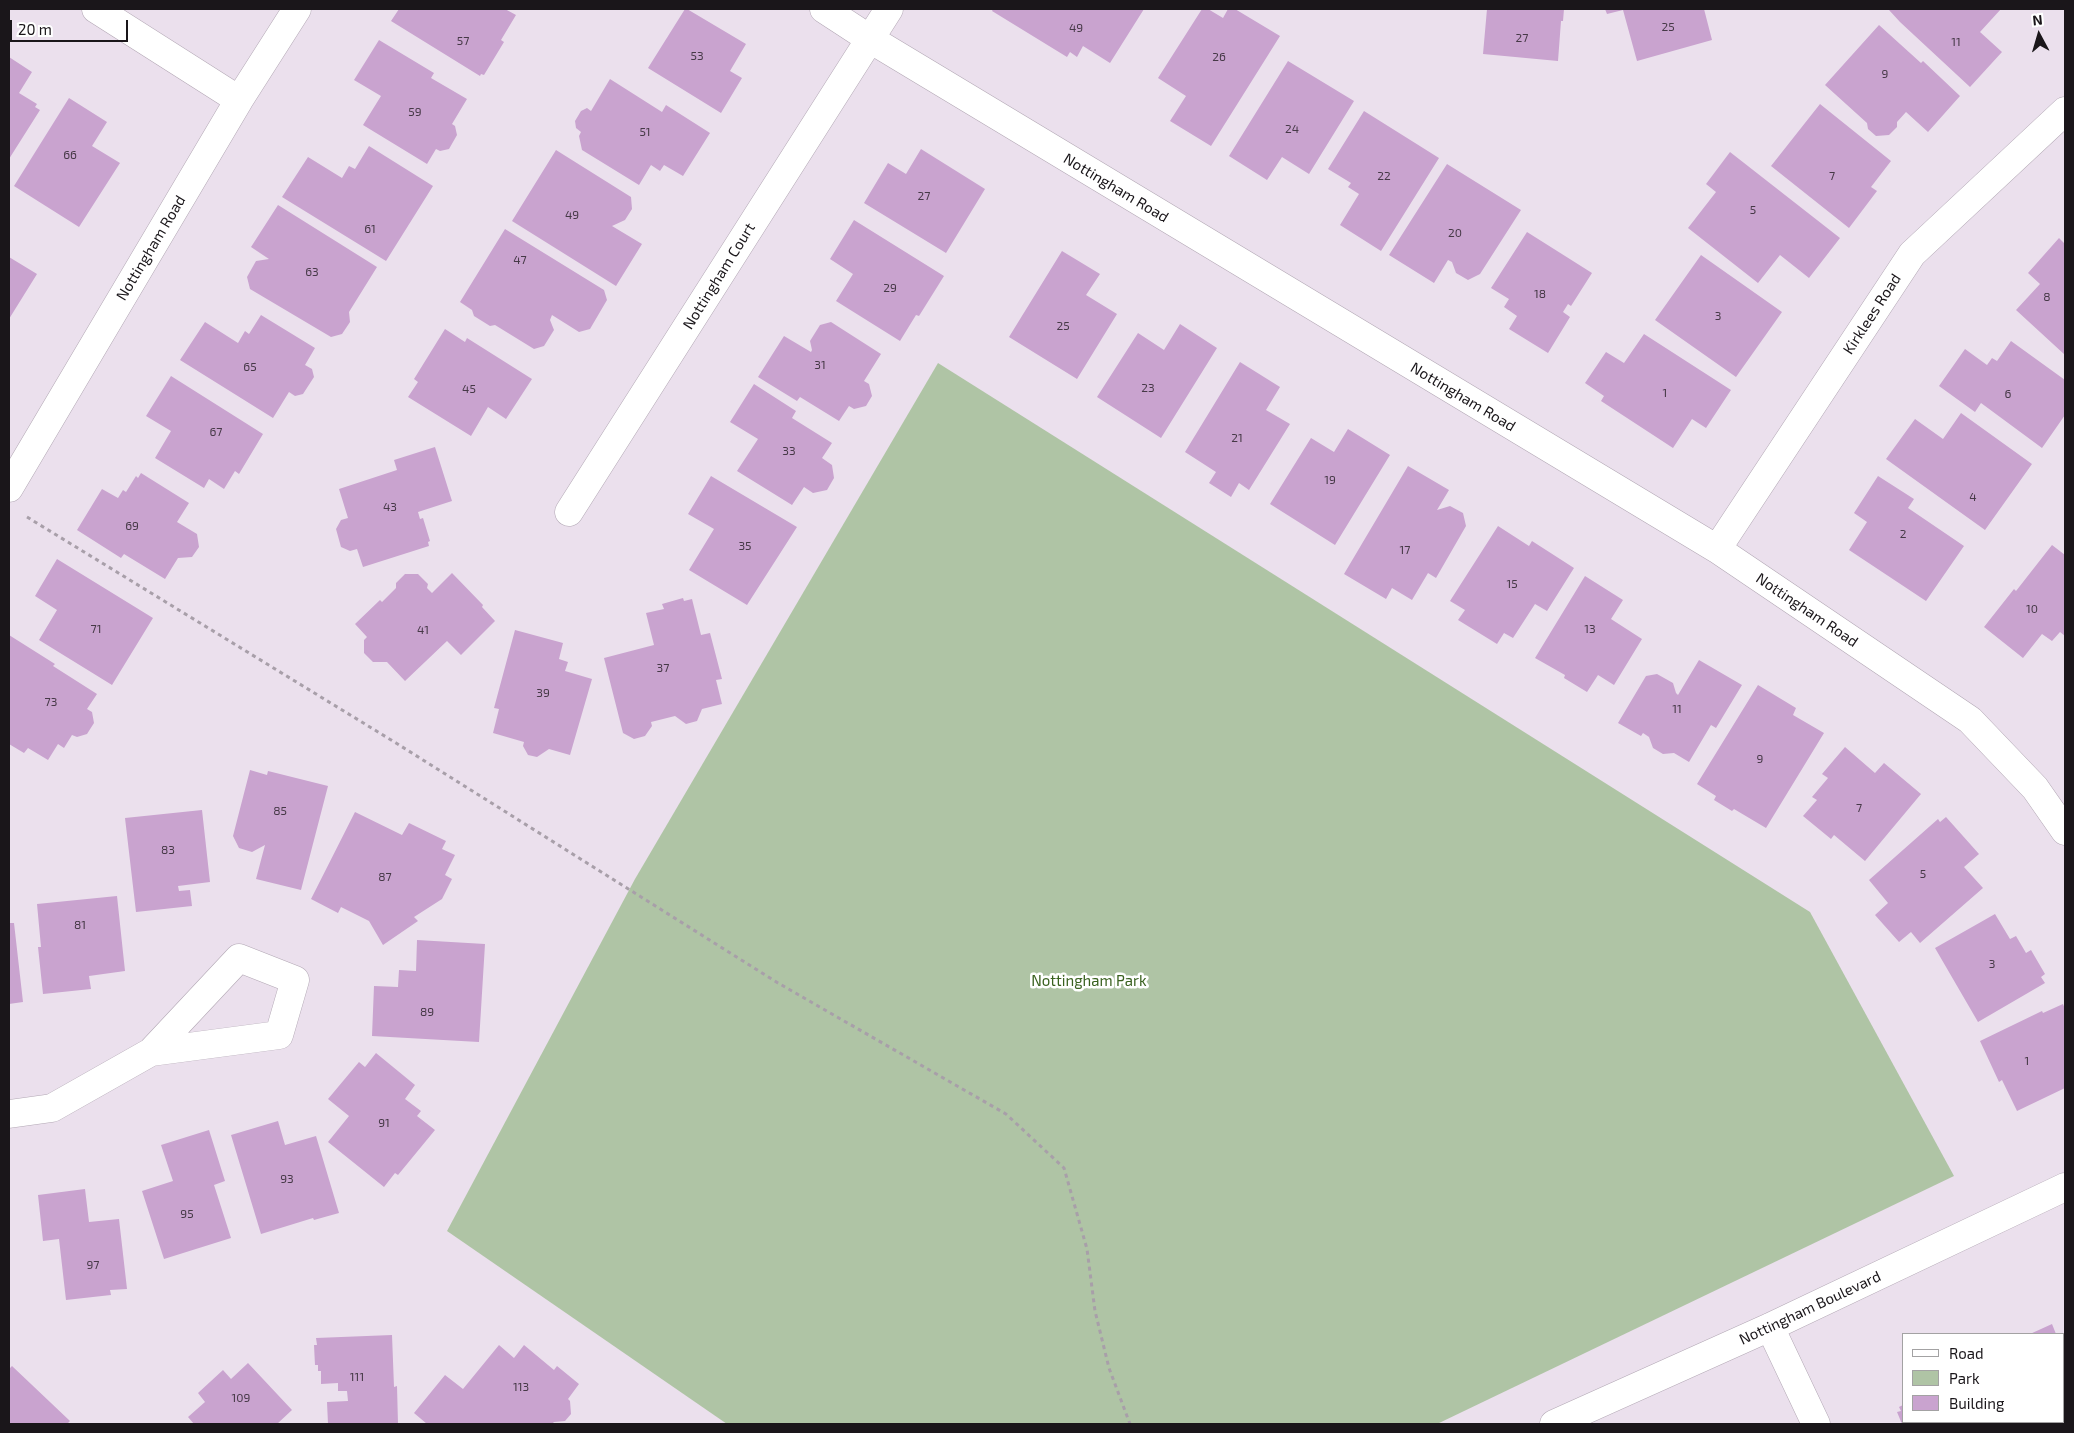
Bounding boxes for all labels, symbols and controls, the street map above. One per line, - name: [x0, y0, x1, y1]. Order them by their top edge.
- scale bar: [12, 10, 130, 42]
- north arrow: [2014, 10, 2064, 60]
- text: N: [2031, 11, 2043, 29]
- text: 20 m: [18, 20, 52, 38]
- house number: 25: [1661, 20, 1675, 34]
- house number: 49: [1069, 21, 1083, 35]
- house number: 27: [1516, 31, 1528, 45]
- house number: 57: [457, 34, 469, 48]
- house number: 11: [1951, 35, 1961, 49]
- house number: 53: [690, 49, 704, 63]
- house number: 26: [1212, 50, 1226, 64]
- house number: 9: [1882, 67, 1888, 81]
- house number: 59: [408, 105, 422, 119]
- house number: 24: [1285, 122, 1299, 136]
- house number: 51: [639, 125, 651, 139]
- house number: 66: [63, 148, 77, 162]
- street label: Nottingham Road: [1060, 150, 1172, 226]
- house number: 22: [1377, 169, 1391, 183]
- house number: 7: [1829, 169, 1835, 183]
- house number: 27: [918, 189, 930, 203]
- street label: Nottingham Road: [113, 192, 189, 304]
- house number: 5: [1750, 203, 1756, 217]
- house number: 49: [565, 208, 579, 222]
- street label: Nottingham Court: [679, 219, 759, 333]
- house number: 61: [364, 222, 376, 236]
- house number: 20: [1448, 226, 1462, 240]
- house number: 47: [513, 253, 527, 267]
- house number: 63: [305, 265, 319, 279]
- street label: Kirklees Road: [1839, 270, 1905, 358]
- house number: 29: [883, 281, 897, 295]
- house number: 18: [1534, 287, 1546, 301]
- house number: 8: [2043, 290, 2051, 304]
- house number: 3: [1715, 309, 1721, 323]
- house number: 25: [1056, 319, 1070, 333]
- house number: 31: [814, 358, 826, 372]
- street label: Nottingham Road: [1407, 359, 1519, 435]
- house number: 65: [243, 360, 257, 374]
- house number: 23: [1141, 381, 1155, 395]
- house number: 45: [462, 382, 476, 396]
- house number: 1: [1663, 386, 1667, 400]
- house number: 6: [2005, 387, 2011, 401]
- house number: 67: [209, 425, 223, 439]
- house number: 21: [1231, 431, 1243, 445]
- house number: 33: [782, 444, 796, 458]
- house number: 19: [1324, 473, 1336, 487]
- house number: 4: [1969, 490, 1977, 504]
- house number: 43: [383, 500, 397, 514]
- house number: 69: [125, 519, 139, 533]
- house number: 2: [1900, 527, 1906, 541]
- house number: 35: [738, 539, 752, 553]
- house number: 17: [1400, 543, 1410, 557]
- street label: Nottingham Road: [1753, 569, 1861, 651]
- house number: 15: [1506, 577, 1518, 591]
- house number: 10: [2026, 602, 2038, 616]
- house number: 71: [91, 622, 101, 636]
- house number: 13: [1584, 622, 1596, 636]
- house number: 41: [417, 623, 429, 637]
- house number: 37: [657, 661, 669, 675]
- house number: 39: [536, 686, 550, 700]
- house number: 73: [45, 695, 57, 709]
- house number: 11: [1672, 702, 1682, 716]
- house number: 9: [1757, 752, 1763, 766]
- house number: 7: [1856, 801, 1862, 815]
- house number: 85: [273, 804, 287, 818]
- house number: 83: [161, 843, 175, 857]
- house number: 5: [1920, 867, 1926, 881]
- house number: 87: [378, 870, 392, 884]
- house number: 81: [74, 918, 86, 932]
- house number: 3: [1989, 957, 1995, 971]
- park label: Nottingham Park: [1031, 972, 1147, 990]
- house number: 89: [420, 1005, 434, 1019]
- house number: 1: [2025, 1054, 2029, 1068]
- house number: 91: [378, 1116, 390, 1130]
- house number: 93: [280, 1172, 294, 1186]
- house number: 95: [180, 1207, 194, 1221]
- house number: 97: [86, 1258, 100, 1272]
- street label: Nottingham Boulevard: [1736, 1267, 1884, 1349]
- legend: [1902, 1333, 2064, 1423]
- text: Road: [1949, 1344, 1984, 1362]
- text: Park: [1949, 1369, 1980, 1387]
- house number: 111: [350, 1370, 364, 1384]
- house number: 113: [513, 1380, 529, 1394]
- house number: 109: [232, 1391, 250, 1405]
- text: Building: [1949, 1394, 2004, 1412]

